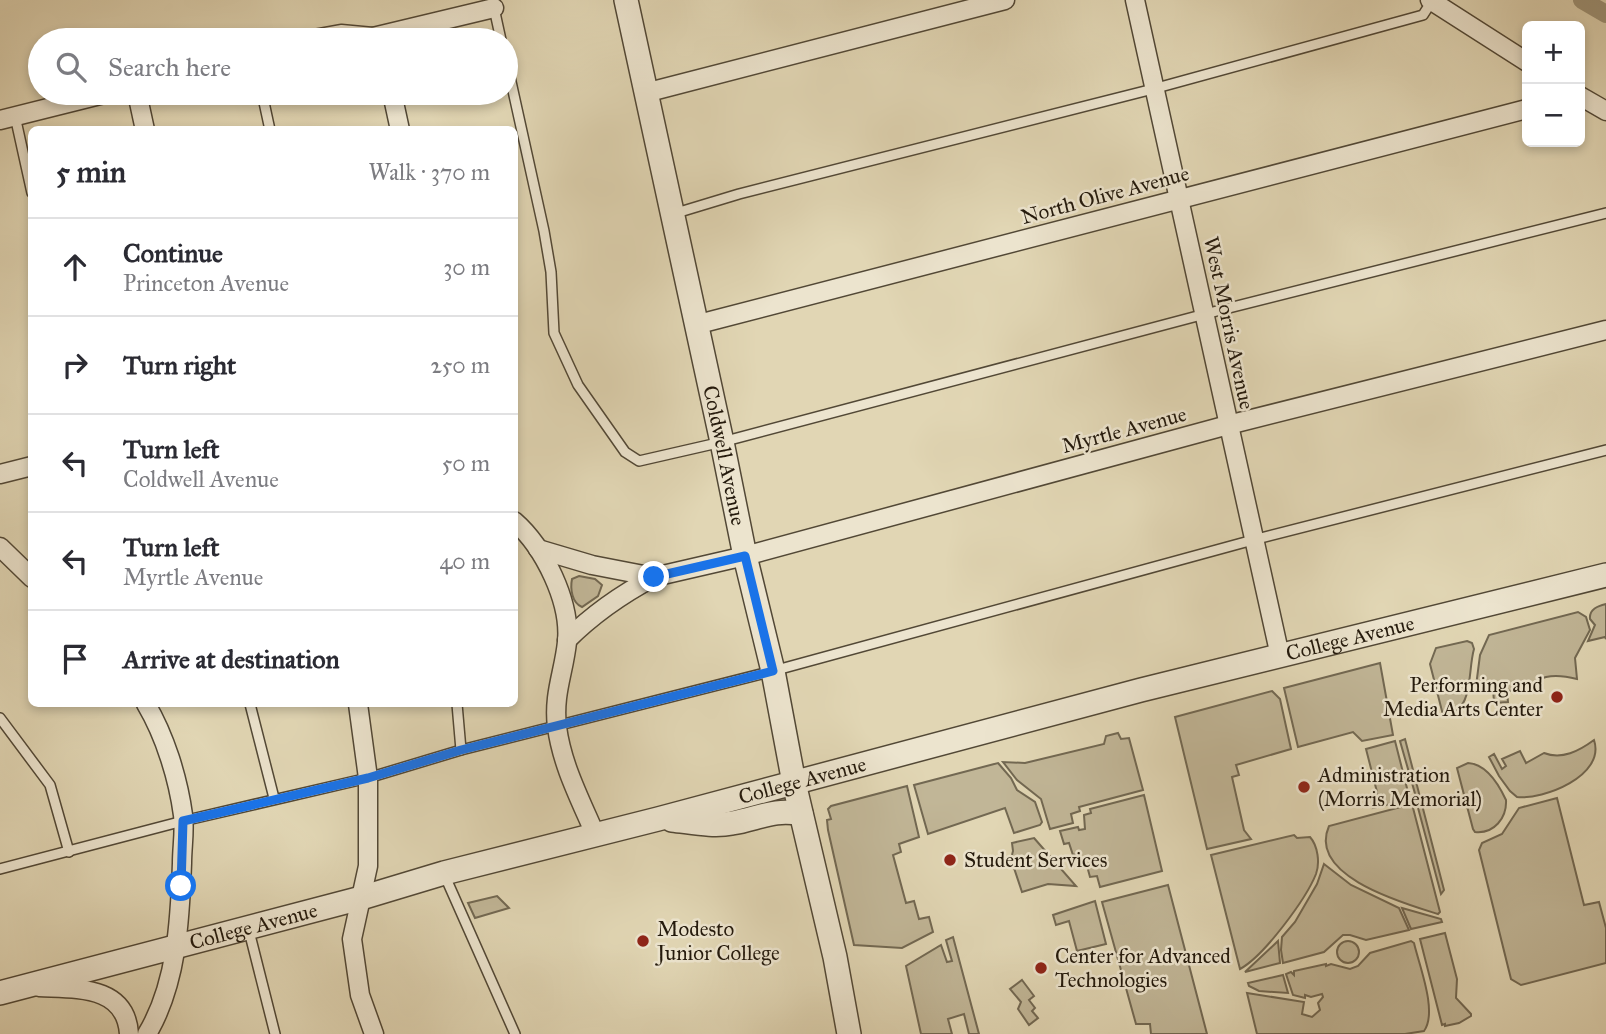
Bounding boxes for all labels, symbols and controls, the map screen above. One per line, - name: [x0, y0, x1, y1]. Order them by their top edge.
- map controls: [1522, 21, 1585, 147]
- button: +: [1522, 21, 1585, 84]
- search box: [28, 28, 518, 105]
- icon: search: [52, 48, 90, 86]
- text: Search here: [108, 51, 231, 83]
- button: −: [1522, 84, 1585, 147]
- text: 5 min: [56, 154, 126, 190]
- text: Walk · 370 m: [369, 158, 490, 186]
- street label: North Olive Avenue: [1018, 160, 1192, 230]
- street label: West Morris Avenue: [1198, 234, 1260, 412]
- text: Continue: [123, 237, 223, 269]
- icon: ahead: [56, 248, 94, 286]
- text: 30 m: [443, 253, 490, 281]
- text: Princeton Avenue: [123, 269, 289, 297]
- icon: right: [56, 346, 94, 384]
- text: Turn right: [123, 349, 236, 381]
- text: 250 m: [430, 351, 490, 379]
- street label: Coldwell Avenue: [697, 383, 752, 528]
- street label: Myrtle Avenue: [1059, 401, 1190, 459]
- text: Turn left: [123, 433, 219, 465]
- icon: left: [56, 444, 94, 482]
- text: 50 m: [442, 449, 490, 477]
- text: Coldwell Avenue: [123, 465, 279, 493]
- text: Turn left: [123, 531, 219, 563]
- icon: left: [56, 542, 94, 580]
- text: 40 m: [440, 547, 490, 575]
- route end: [638, 561, 669, 592]
- text: Myrtle Avenue: [123, 563, 263, 591]
- street label: College Avenue: [1283, 610, 1417, 667]
- icon: arrive: [56, 640, 94, 678]
- text: Arrive at destination: [123, 643, 340, 675]
- place label: Performing and Media Arts Center: [1383, 672, 1543, 722]
- marker: Performing and Media Arts Center: [1549, 689, 1565, 705]
- street label: College Avenue: [736, 751, 869, 810]
- place label: Administration (Morris Memorial): [1317, 762, 1482, 812]
- marker: Administration (Morris Memorial): [1296, 779, 1312, 795]
- place label: Student Services: [964, 847, 1107, 873]
- marker: Student Services: [942, 852, 958, 868]
- route start: [165, 870, 196, 901]
- street label: College Avenue: [187, 897, 320, 956]
- place label: Modesto Junior College: [655, 916, 780, 966]
- marker: Modesto Junior College: [635, 933, 651, 949]
- place label: Center for Advanced Technologies: [1055, 943, 1231, 993]
- marker: Center for Advanced Technologies: [1033, 960, 1049, 976]

